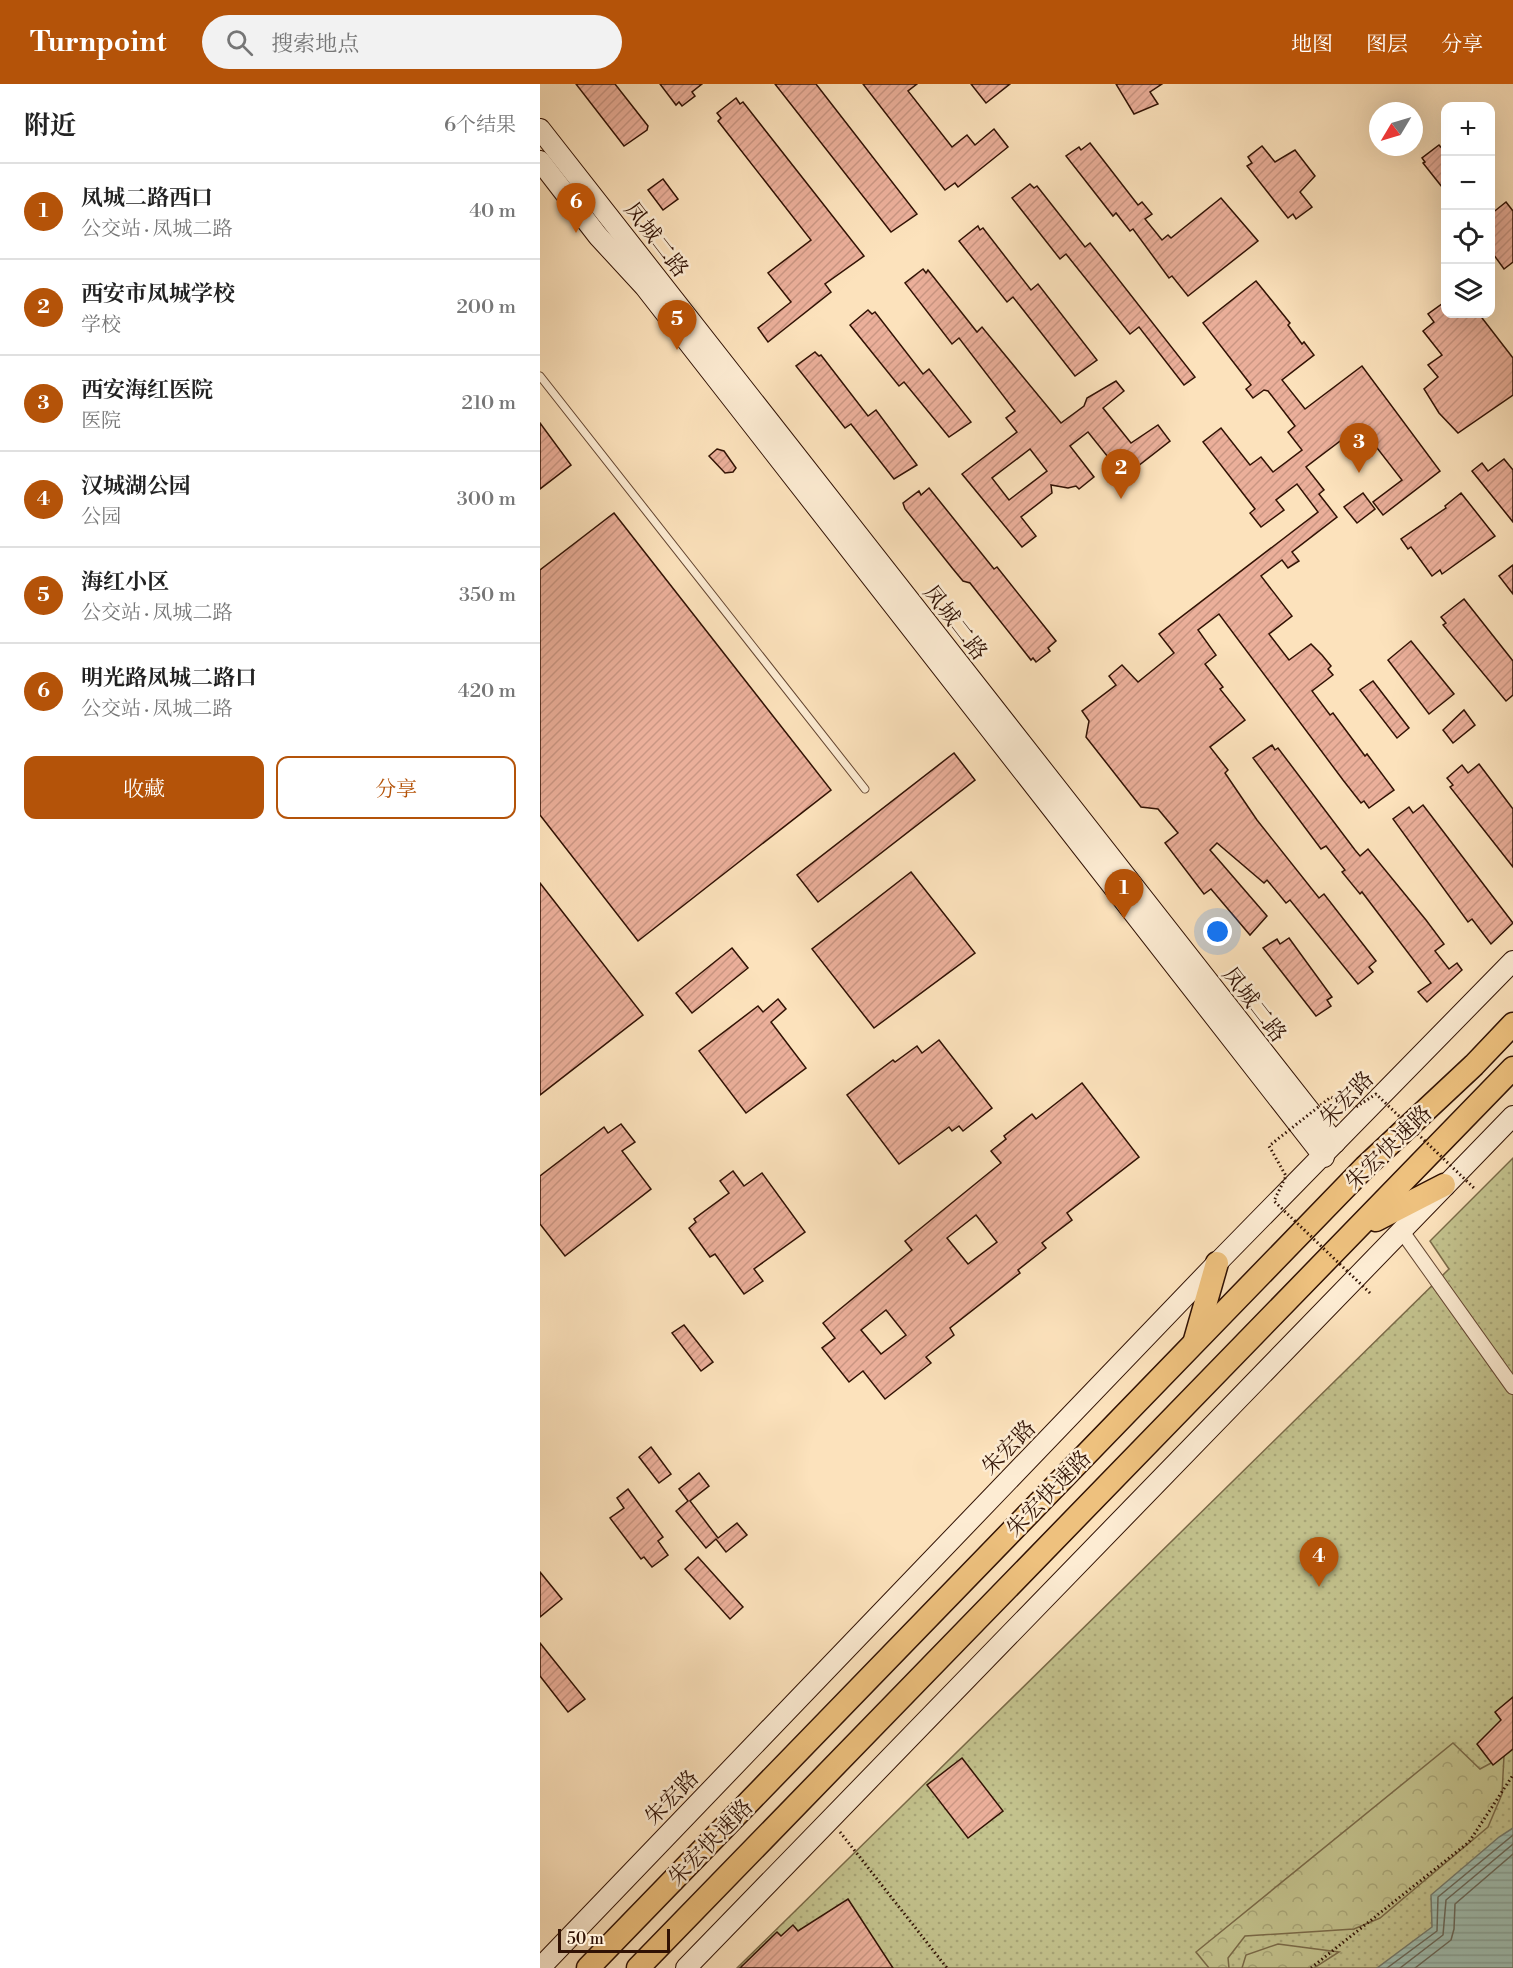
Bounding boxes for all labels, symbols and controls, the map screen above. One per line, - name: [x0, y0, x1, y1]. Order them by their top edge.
- search box: [202, 15, 622, 69]
- text: Turnpoint: [30, 25, 166, 60]
- icon: search: [223, 26, 256, 59]
- text: 搜索地点: [271, 31, 359, 58]
- text: 地图: [1291, 32, 1333, 58]
- text: 图层: [1366, 32, 1408, 58]
- text: 分享: [1441, 32, 1483, 58]
- north arrow: [1369, 102, 1423, 156]
- map controls: [1441, 102, 1495, 318]
- button: +: [1441, 102, 1495, 156]
- text: 附近: [24, 110, 76, 142]
- text: 6个结果: [444, 113, 516, 138]
- button: −: [1441, 156, 1495, 210]
- pin: 6: [556, 184, 596, 233]
- text: 凤城二路西口: [81, 185, 213, 212]
- street label: 凤城二路: [618, 197, 694, 283]
- text: 1: [39, 199, 48, 224]
- text: 40 m: [469, 199, 516, 224]
- button: locate: [1441, 210, 1495, 264]
- text: 公交站 · 凤城二路: [81, 217, 233, 242]
- button: layers: [1441, 264, 1495, 318]
- text: 西安市凤城学校: [81, 281, 235, 308]
- text: 2: [37, 295, 50, 320]
- text: 200 m: [456, 295, 516, 320]
- pin: 5: [658, 300, 696, 350]
- text: 学校: [81, 313, 121, 338]
- text: 西安海红医院: [81, 377, 213, 404]
- text: 3: [37, 391, 50, 416]
- text: 210 m: [461, 391, 516, 416]
- text: 医院: [81, 409, 121, 434]
- pin: 3: [1340, 424, 1378, 473]
- pin: 2: [1102, 450, 1140, 499]
- text: 汉城湖公园: [81, 473, 191, 500]
- text: 4: [37, 487, 50, 512]
- text: 300 m: [457, 487, 516, 512]
- text: 公园: [81, 505, 121, 530]
- text: 海红小区: [81, 569, 169, 596]
- street label: 凤城二路: [917, 580, 993, 666]
- text: 5: [37, 583, 50, 608]
- text: 350 m: [459, 583, 516, 608]
- text: 公交站 · 凤城二路: [81, 601, 233, 626]
- text: 明光路凤城二路口: [81, 665, 257, 692]
- text: 6: [37, 679, 50, 704]
- text: 420 m: [458, 679, 516, 704]
- text: 公交站 · 凤城二路: [81, 697, 233, 722]
- button: 收藏: [24, 756, 264, 819]
- button: 分享: [276, 756, 516, 819]
- pin: 1: [1104, 870, 1144, 919]
- your location: [1203, 917, 1232, 946]
- street label: 凤城二路: [1216, 962, 1292, 1048]
- street label: 朱宏路: [1314, 1066, 1380, 1132]
- street label: 朱宏快速路: [1340, 1100, 1438, 1196]
- street label: 朱宏路: [976, 1415, 1042, 1481]
- street label: 朱宏快速路: [1001, 1445, 1097, 1543]
- pin: 4: [1300, 1538, 1338, 1587]
- street label: 朱宏路: [639, 1765, 705, 1831]
- street label: 朱宏快速路: [663, 1794, 759, 1892]
- scale bar: [558, 1926, 670, 1954]
- text: 50 m: [567, 1929, 604, 1949]

